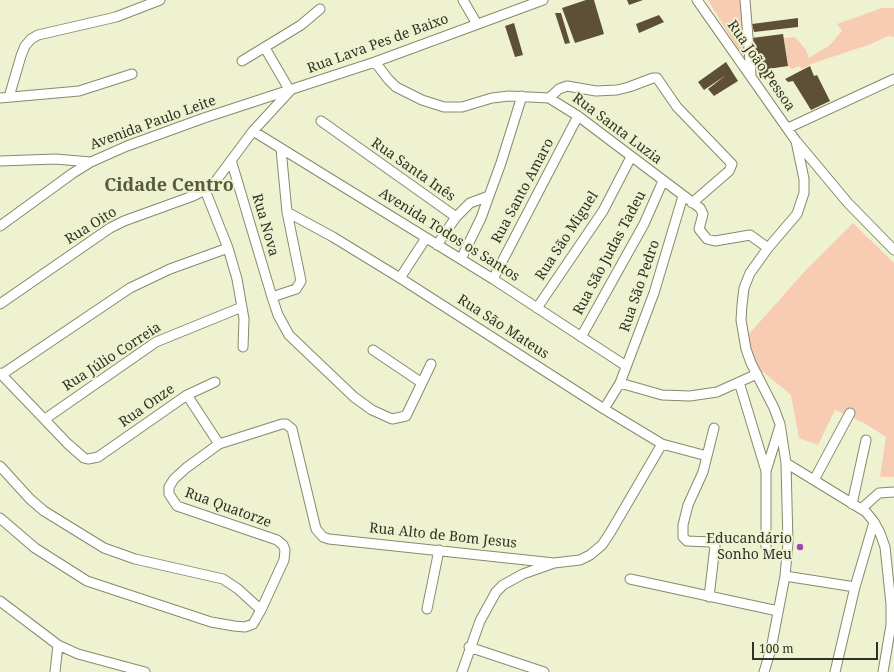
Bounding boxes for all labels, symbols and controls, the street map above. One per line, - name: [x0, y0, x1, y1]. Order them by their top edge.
- street label: Rua Lava Pes de Baixo: [305, 11, 451, 77]
- street label: Rua João Pessoa: [723, 17, 799, 115]
- street label: Rua Santa Luzia: [569, 90, 665, 168]
- street label: Avenida Paulo Leite: [88, 92, 218, 154]
- street label: Rua Santa Inês: [368, 135, 458, 205]
- street label: Rua Santo Amaro: [488, 136, 558, 246]
- district label: Cidade Centro: [104, 175, 234, 197]
- street label: Avenida Todos os Santos: [376, 185, 522, 285]
- street label: Rua São Miguel: [532, 188, 602, 284]
- street label: Rua São Judas Tadeu: [570, 188, 650, 318]
- street label: Rua Nova: [248, 192, 282, 258]
- street label: Rua Oito: [62, 204, 120, 248]
- street label: Rua São Pedro: [616, 238, 664, 334]
- street label: Rua São Mateus: [454, 291, 552, 363]
- street label: Rua Júlio Correia: [60, 319, 164, 395]
- street label: Rua Onze: [116, 381, 178, 431]
- street label: Rua Quatorze: [182, 485, 274, 531]
- street label: Rua Alto de Bom Jesus: [368, 520, 518, 552]
- place label: Educandário Sonho Meu: [706, 531, 792, 564]
- marker: Educandário Sonho Meu: [795, 542, 805, 552]
- scale bar: [754, 634, 880, 660]
- text: 100 m: [759, 640, 794, 657]

